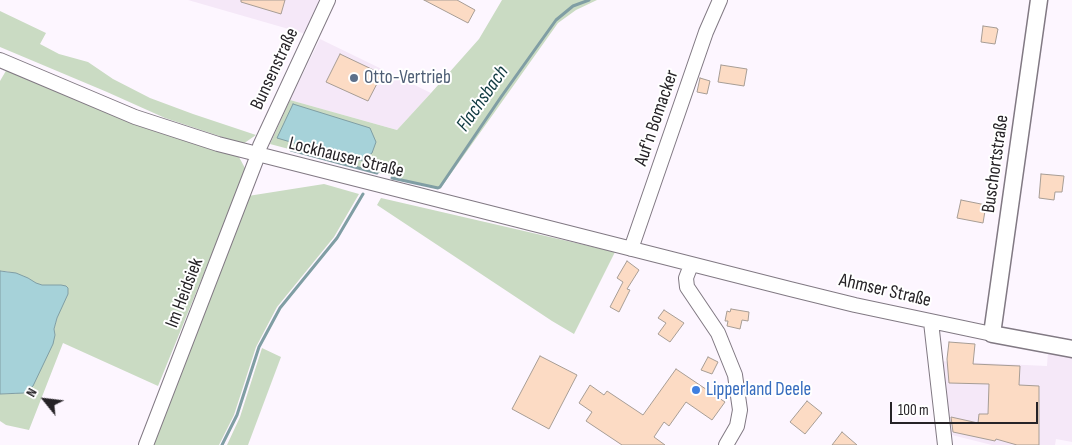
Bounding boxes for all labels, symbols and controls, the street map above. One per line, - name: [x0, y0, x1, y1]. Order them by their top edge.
- street label: Bunsenstraße: [246, 24, 304, 114]
- water label: Flachsbach: [452, 61, 514, 137]
- place label: Otto-Vertrieb: [364, 67, 451, 89]
- street label: Auf'n Bomacker: [630, 67, 684, 169]
- marker: Otto-Vertrieb: [348, 72, 360, 84]
- street label: Buschortstraße: [978, 113, 1014, 215]
- street label: Lockhauser Straße: [286, 133, 406, 183]
- street label: Im Heidsiek: [161, 255, 209, 331]
- street label: Ahmser Straße: [837, 269, 933, 313]
- north arrow: [20, 375, 70, 425]
- place label: Lipperland Deele: [706, 379, 811, 401]
- marker: Lipperland Deele: [690, 384, 702, 396]
- text: N: [22, 385, 41, 400]
- scale bar: [892, 392, 1040, 424]
- text: 100 m: [898, 401, 929, 420]

